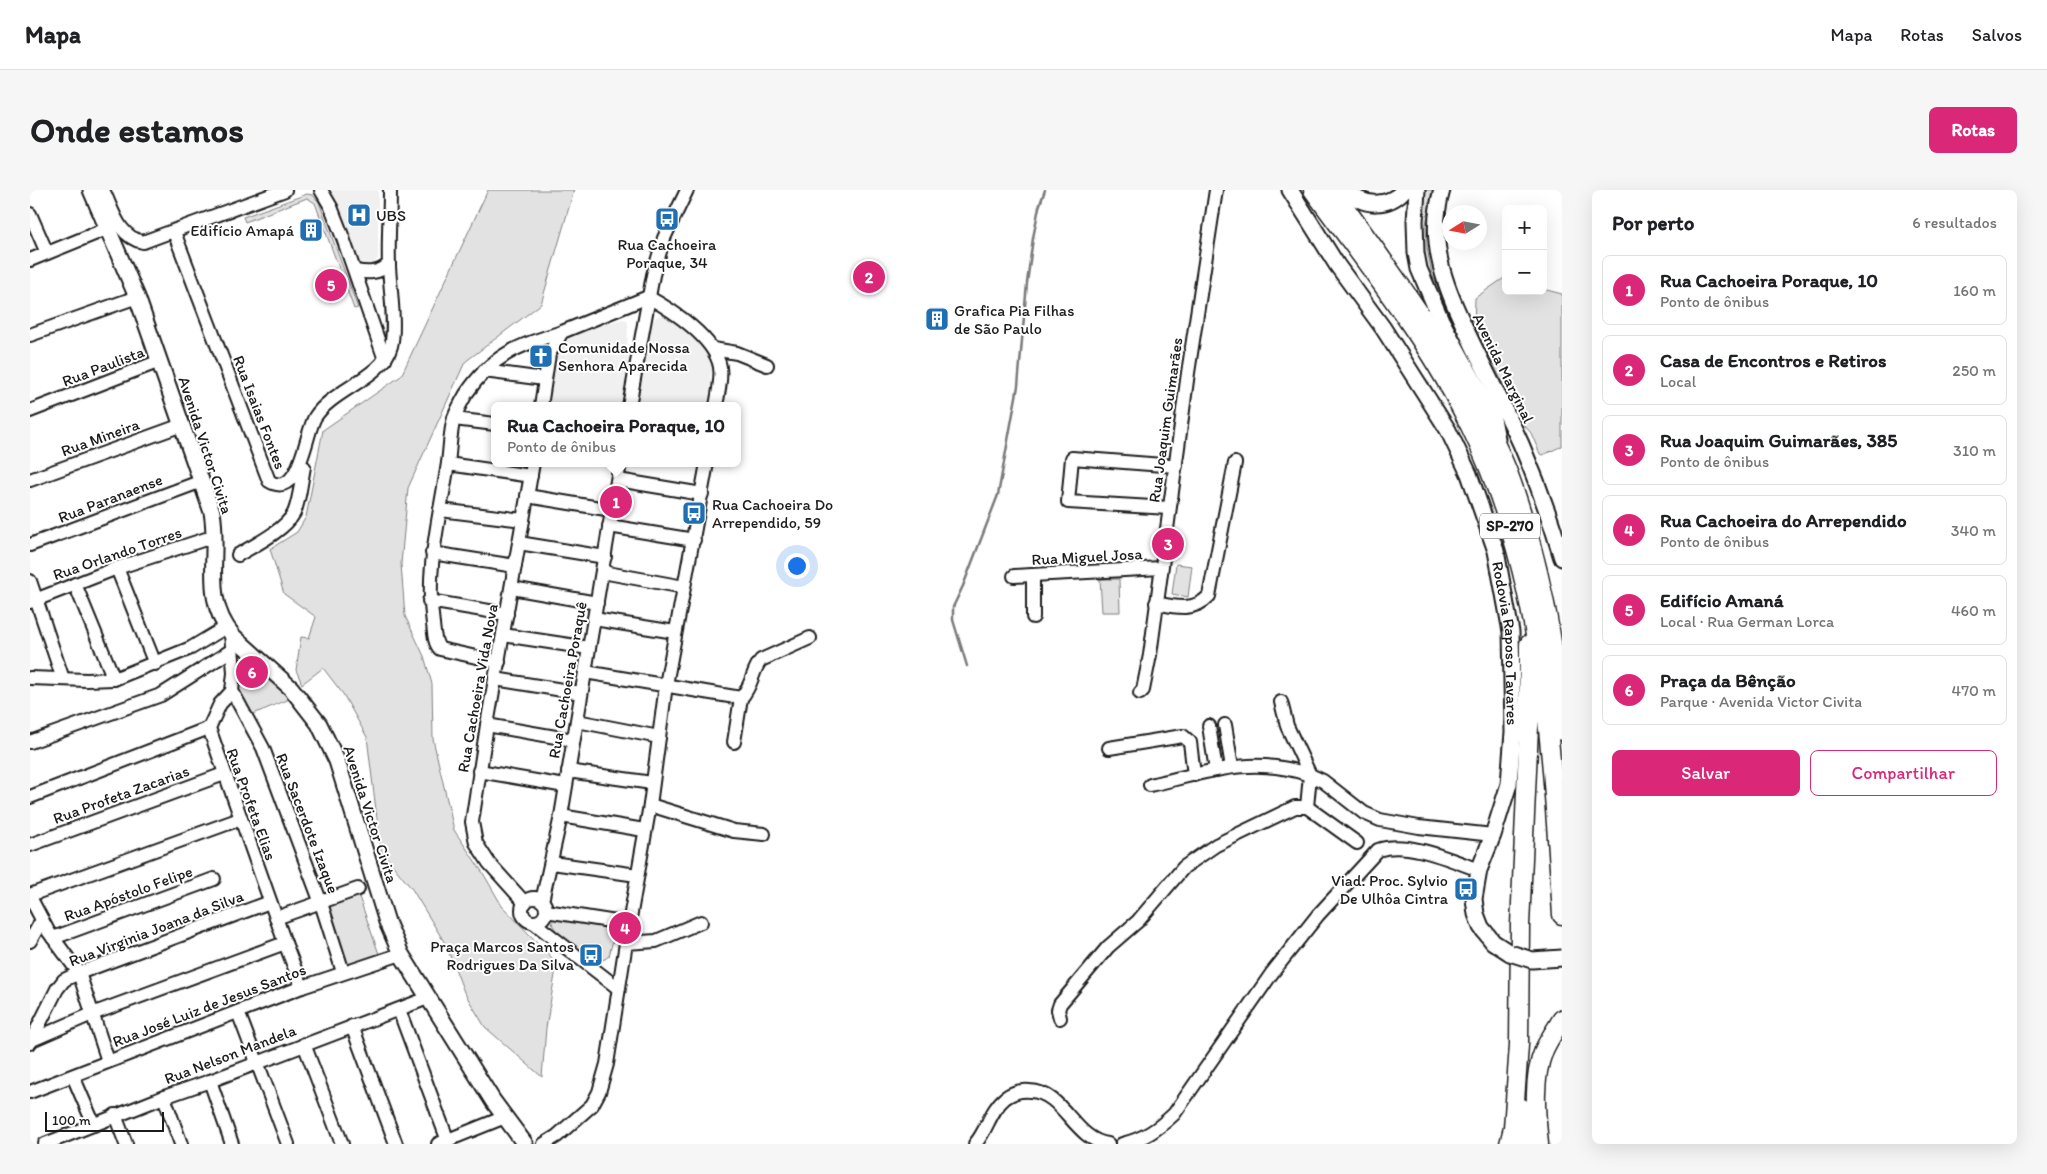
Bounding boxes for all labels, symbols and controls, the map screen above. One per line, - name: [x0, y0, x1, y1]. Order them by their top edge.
- text: Mapa: [25, 20, 81, 49]
- text: Mapa: [1830, 24, 1872, 46]
- text: Rotas: [1900, 24, 1944, 46]
- text: Salvos: [1972, 24, 2022, 46]
- button: Rotas: [1929, 107, 2017, 153]
- text: Onde estamos: [30, 109, 244, 151]
- hospital icon: UBS: [346, 202, 372, 228]
- north arrow: [1442, 205, 1487, 250]
- map controls: [1502, 205, 1547, 295]
- button: +: [1502, 205, 1547, 250]
- place label: UBS: [376, 206, 406, 225]
- bus stop icon: Rua Cachoeira Poraque, 34: [654, 206, 680, 232]
- text: Por perto: [1612, 210, 1694, 235]
- text: 6 resultados: [1912, 213, 1997, 232]
- building icon: Edifício Amapá: [298, 217, 324, 243]
- place label: Edifício Amapá: [191, 221, 295, 240]
- place label: Rua Cachoeira Poraque, 34: [618, 235, 717, 272]
- button: −: [1502, 250, 1547, 295]
- pin: 2: [853, 258, 885, 296]
- pin: 5: [315, 266, 347, 304]
- text: Rua Cachoeira Poraque, 10: [1660, 269, 1878, 292]
- text: 1: [1625, 281, 1633, 300]
- text: 160 m: [1953, 281, 1996, 300]
- text: Ponto de ônibus: [1660, 292, 1769, 311]
- place label: Grafica Pia Filhas de São Paulo: [954, 301, 1074, 338]
- building icon: Grafica Pia Filhas de São Paulo: [924, 306, 950, 332]
- street label: Avenida Marginal: [1469, 310, 1539, 427]
- street label: Rua Joaquim Guimarães: [1145, 336, 1186, 504]
- place label: Comunidade Nossa Senhora Aparecida: [558, 338, 691, 375]
- street label: Rua Paulista: [59, 342, 148, 391]
- church icon: Comunidade Nossa Senhora Aparecida: [528, 343, 554, 369]
- text: Casa de Encontros e Retiros: [1660, 349, 1886, 372]
- street label: Rua Isaias Fontes: [229, 353, 290, 472]
- text: 2: [1625, 361, 1633, 380]
- text: 250 m: [1952, 361, 1996, 380]
- text: Local: [1660, 372, 1696, 391]
- street label: Avenida Victor Civita: [174, 374, 237, 516]
- popup: [491, 402, 741, 467]
- street label: Rua Mineira: [58, 414, 143, 460]
- text: Rua Cachoeira Poraque, 10: [507, 414, 725, 437]
- text: Rua Joaquim Guimarães, 385: [1660, 429, 1897, 452]
- text: Ponto de ônibus: [507, 437, 616, 456]
- text: 3: [1625, 441, 1633, 460]
- text: 310 m: [1953, 441, 1996, 460]
- text: Ponto de ônibus: [1660, 452, 1769, 471]
- street label: Rua Paranaense: [55, 470, 165, 527]
- pin: 1: [600, 483, 632, 521]
- place label: Rua Cachoeira Do Arrependido, 59: [712, 495, 833, 532]
- bus stop icon: Rua Cachoeira Do Arrependido, 59: [681, 500, 707, 526]
- text: Rua Cachoeira do Arrependido: [1660, 509, 1907, 532]
- road number: SP-270: [1480, 514, 1540, 538]
- text: 4: [1624, 521, 1634, 540]
- text: 340 m: [1951, 521, 1996, 540]
- street label: Rua Orlando Torres: [50, 523, 184, 584]
- pin: 3: [1152, 525, 1184, 563]
- text: Ponto de ônibus: [1660, 532, 1769, 551]
- street label: Rua Miguel Josa: [1031, 544, 1144, 569]
- your location: [784, 553, 810, 579]
- street label: Rodovia Raposo Tavares: [1488, 560, 1522, 726]
- text: Edifício Amaná: [1660, 589, 1784, 612]
- street label: Rua Cachoeira Poraquê: [544, 600, 591, 760]
- text: 5: [1625, 601, 1633, 620]
- text: 460 m: [1951, 601, 1996, 620]
- street label: Rua Cachoeira Vida Nova: [453, 602, 502, 774]
- text: Local · Rua German Lorca: [1660, 612, 1834, 631]
- pin: 6: [236, 653, 268, 691]
- text: Praça da Bênção: [1660, 669, 1796, 692]
- text: 6: [1625, 681, 1633, 700]
- text: 470 m: [1952, 681, 1996, 700]
- text: Parque · Avenida Victor Civita: [1660, 692, 1862, 711]
- street label: Avenida Victor Civita: [339, 743, 402, 885]
- street label: Rua Profeta Elias: [222, 746, 281, 863]
- street label: Rua Sacerdote Izaque: [272, 750, 343, 896]
- button: Salvar: [1612, 750, 1800, 796]
- button: Compartilhar: [1810, 750, 1997, 796]
- street label: Rua Profeta Zacarias: [50, 761, 192, 828]
- street label: Rua Apóstolo Felipe: [61, 861, 195, 925]
- place label: Viad. Proc. Sylvio De Ulhôa Cintra: [1331, 871, 1449, 908]
- bus stop icon: Viad. Proc. Sylvio De Ulhôa Cintra: [1453, 876, 1479, 902]
- street label: Rua Virginia Joana da Silva: [66, 886, 247, 971]
- pin: 4: [609, 909, 641, 947]
- place label: Praça Marcos Santos Rodrigues Da Silva: [430, 937, 575, 974]
- bus stop icon: Praça Marcos Santos Rodrigues Da Silva: [578, 942, 604, 968]
- street label: Rua José Luiz de Jesus Santos: [110, 960, 309, 1051]
- street label: Rua Nelson Mandela: [162, 1020, 299, 1088]
- scale bar: [45, 1109, 164, 1132]
- text: 100 m: [52, 1112, 91, 1129]

